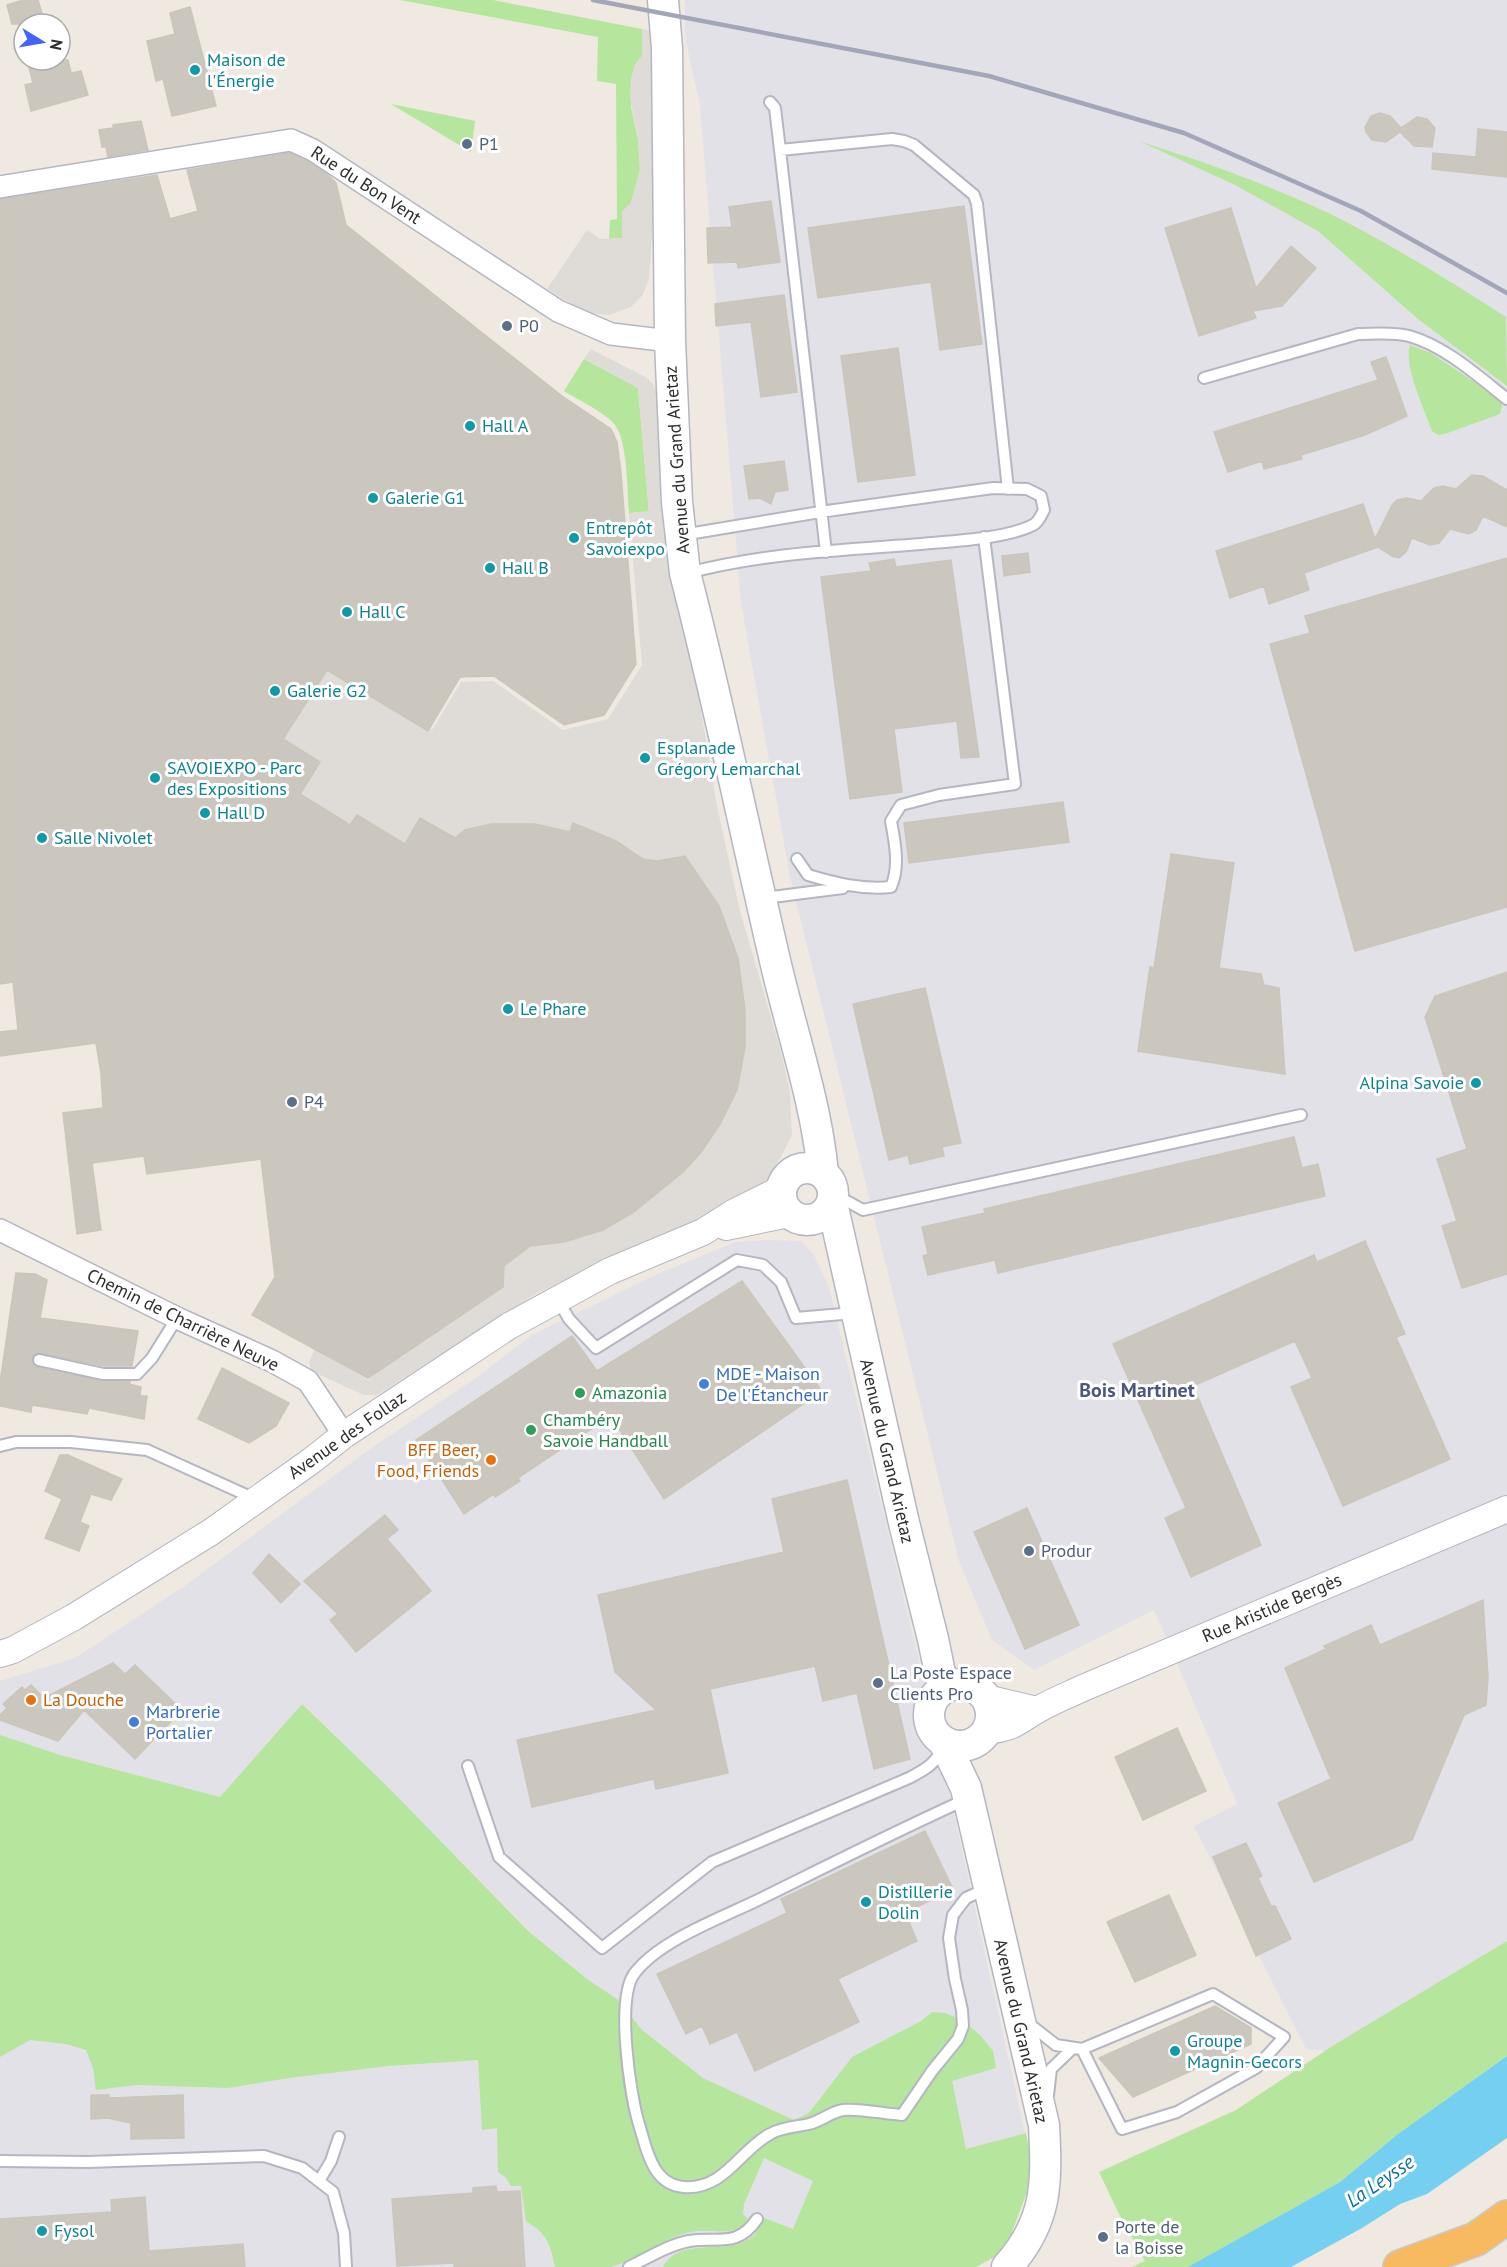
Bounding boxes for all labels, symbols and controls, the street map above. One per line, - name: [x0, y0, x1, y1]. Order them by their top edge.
- north arrow: [12, 12, 72, 72]
- text: N: [46, 38, 68, 52]
- place label: Maison de l'Énergie: [207, 48, 286, 92]
- marker: Maison de l'Énergie: [188, 63, 202, 77]
- place label: P1: [479, 132, 499, 155]
- marker: P1: [460, 137, 474, 151]
- street label: Rue du Bon Vent: [307, 140, 426, 229]
- place label: P0: [519, 314, 539, 337]
- marker: P0: [500, 319, 514, 333]
- street label: Avenue du Grand Arietaz: [658, 365, 695, 555]
- place label: Hall A: [482, 414, 529, 437]
- marker: Hall A: [463, 419, 477, 433]
- place label: Galerie G1: [385, 486, 465, 509]
- marker: Galerie G1: [366, 491, 380, 505]
- place label: Entrepôt Savoiexpo: [586, 516, 665, 560]
- marker: Entrepôt Savoiexpo: [567, 531, 581, 545]
- place label: Hall B: [502, 556, 549, 579]
- marker: Hall B: [483, 561, 497, 575]
- place label: Hall C: [359, 600, 406, 623]
- marker: Hall C: [340, 605, 354, 619]
- place label: Galerie G2: [287, 679, 367, 702]
- marker: Galerie G2: [268, 684, 282, 698]
- place label: Esplanade Grégory Lemarchal: [657, 736, 801, 780]
- marker: Esplanade Grégory Lemarchal: [638, 751, 652, 765]
- place label: SAVOIEXPO - Parc des Expositions: [167, 756, 302, 800]
- marker: SAVOIEXPO - Parc des Expositions: [148, 771, 162, 785]
- place label: Hall D: [217, 801, 265, 824]
- marker: Hall D: [198, 806, 212, 820]
- place label: Salle Nivolet: [54, 826, 153, 849]
- marker: Salle Nivolet: [35, 831, 49, 845]
- place label: Le Phare: [520, 997, 586, 1020]
- marker: Le Phare: [501, 1002, 515, 1016]
- place label: Alpina Savoie: [1359, 1071, 1464, 1094]
- marker: Alpina Savoie: [1469, 1076, 1483, 1090]
- place label: P4: [304, 1090, 324, 1113]
- marker: P4: [285, 1095, 299, 1109]
- street label: Chemin de Charrière Neuve: [83, 1263, 283, 1376]
- street label: Avenue du Grand Arietaz: [855, 1356, 920, 1545]
- place label: MDE - Maison De l'Étancheur: [716, 1362, 828, 1406]
- marker: MDE - Maison De l'Étancheur: [697, 1377, 711, 1391]
- district label: Bois Martinet: [1079, 1377, 1195, 1403]
- place label: Amazonia: [592, 1381, 667, 1404]
- street label: Avenue des Follaz: [283, 1385, 410, 1484]
- marker: Amazonia: [573, 1386, 587, 1400]
- place label: Chambéry Savoie Handball: [543, 1408, 669, 1452]
- marker: Chambéry Savoie Handball: [524, 1423, 538, 1437]
- place label: BFF Beer, Food, Friends: [377, 1438, 479, 1482]
- marker: BFF Beer, Food, Friends: [484, 1453, 498, 1467]
- place label: Produr: [1041, 1539, 1092, 1562]
- marker: Produr: [1022, 1544, 1036, 1558]
- street label: Rue Aristide Bergès: [1199, 1568, 1345, 1647]
- place label: La Poste Espace Clients Pro: [890, 1661, 1012, 1705]
- marker: La Poste Espace Clients Pro: [871, 1676, 885, 1690]
- place label: La Douche: [43, 1688, 124, 1711]
- marker: La Douche: [24, 1693, 38, 1707]
- place label: Marbrerie Portalier: [146, 1700, 220, 1744]
- marker: Marbrerie Portalier: [127, 1715, 141, 1729]
- place label: Distillerie Dolin: [878, 1880, 953, 1924]
- marker: Distillerie Dolin: [859, 1895, 873, 1909]
- street label: Avenue du Grand Arietaz: [989, 1936, 1054, 2125]
- place label: Groupe Magnin-Gecors: [1187, 2029, 1302, 2073]
- marker: Groupe Magnin-Gecors: [1168, 2044, 1182, 2058]
- water label: La Leysse: [1341, 2148, 1420, 2213]
- place label: Porte de la Boisse: [1115, 2215, 1183, 2259]
- place label: Fysol: [54, 2219, 95, 2242]
- marker: Fysol: [35, 2224, 49, 2238]
- marker: Porte de la Boisse: [1096, 2230, 1110, 2244]

